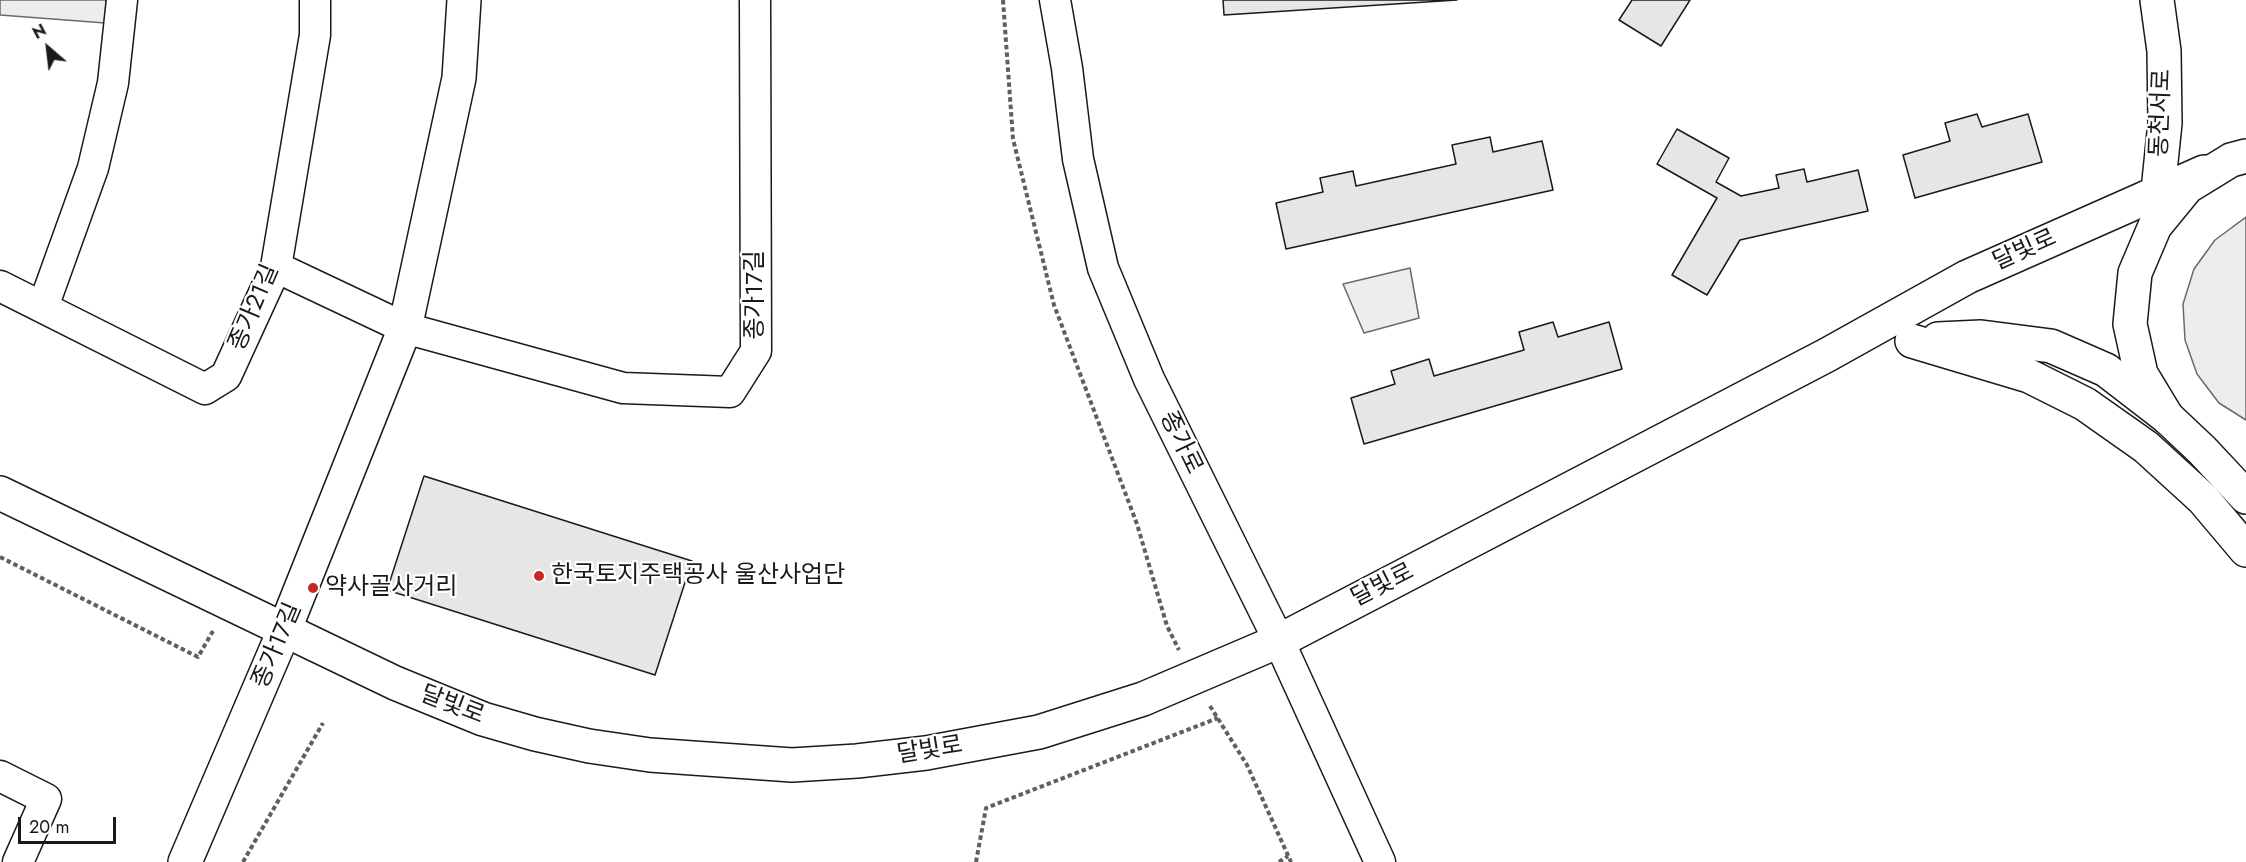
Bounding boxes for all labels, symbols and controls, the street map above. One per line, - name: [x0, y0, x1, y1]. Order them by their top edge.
- north arrow: [18, 18, 78, 78]
- text: N: [28, 19, 50, 45]
- street label: 동천서로: [2146, 68, 2178, 158]
- street label: 달빛로: [1989, 224, 2061, 278]
- street label: 종가17길: [742, 250, 770, 340]
- street label: 종가21길: [224, 261, 286, 355]
- street label: 종가로: [1153, 407, 1207, 479]
- street label: 달빛로: [1347, 558, 1419, 614]
- place label: 한국토지주택공사 울산사업단: [551, 562, 845, 590]
- marker: 한국토지주택공사 울산사업단: [532, 569, 546, 583]
- place label: 약사골사거리: [325, 574, 457, 602]
- marker: 약사골사거리: [306, 581, 320, 595]
- street label: 종가17길: [247, 599, 309, 693]
- street label: 달빛로: [416, 681, 488, 731]
- street label: 달빛로: [895, 732, 965, 770]
- scale bar: [21, 805, 118, 843]
- text: 20 m: [29, 814, 69, 840]

